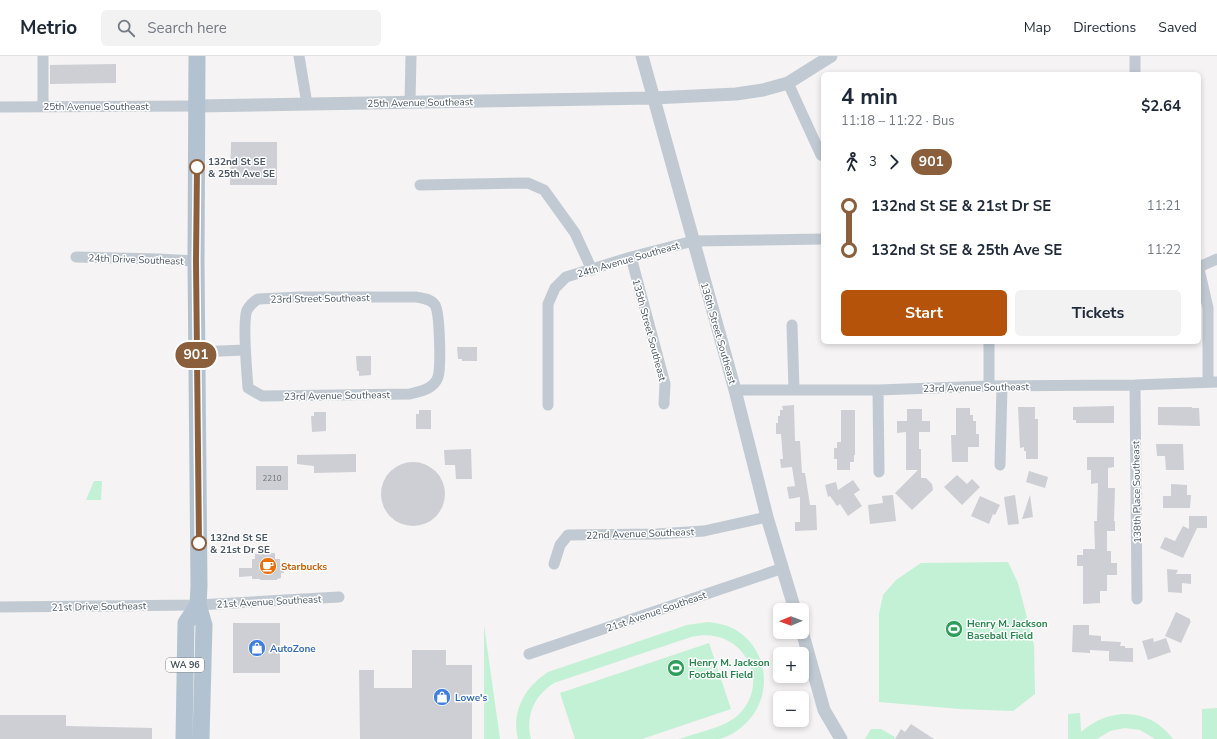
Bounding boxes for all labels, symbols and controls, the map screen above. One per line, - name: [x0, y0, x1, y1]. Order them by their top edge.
- search box: [101, 10, 381, 46]
- text: Metrio: [20, 15, 77, 41]
- icon: search: [115, 17, 137, 39]
- text: Search here: [147, 18, 227, 38]
- text: Map: [1024, 18, 1051, 37]
- text: Directions: [1073, 18, 1136, 37]
- text: Saved: [1158, 18, 1197, 37]
- text: 4 min: [841, 82, 898, 112]
- street label: 25th Avenue Southeast: [367, 95, 473, 111]
- text: $2.64: [1141, 96, 1181, 116]
- street label: 25th Avenue Southeast: [43, 100, 149, 114]
- text: 11:18 – 11:22 · Bus: [841, 112, 955, 130]
- icon: walk: [841, 151, 863, 173]
- icon: forward: [883, 151, 905, 173]
- text: 901: [919, 152, 944, 171]
- text: 3: [869, 153, 877, 171]
- place label: 132nd St SE & 25th Ave SE: [208, 155, 275, 181]
- marker: 132nd St SE & 25th Ave SE: [189, 159, 205, 175]
- text: 132nd St SE & 21st Dr SE: [871, 196, 1051, 216]
- text: 11:21: [1147, 197, 1181, 215]
- street label: 24th Avenue Southeast: [576, 239, 682, 281]
- text: 132nd St SE & 25th Ave SE: [871, 240, 1062, 260]
- text: 11:22: [1147, 241, 1181, 259]
- street label: 24th Drive Southeast: [88, 251, 184, 269]
- street label: 135th Street Southeast: [629, 278, 670, 383]
- street label: 136th Street Southeast: [697, 281, 739, 386]
- button: Start: [841, 290, 1007, 336]
- button: Tickets: [1015, 290, 1181, 336]
- street label: 23rd Street Southeast: [270, 291, 370, 307]
- line badge: 901: [173, 342, 219, 368]
- text: 901: [183, 345, 209, 364]
- street label: 23rd Avenue Southeast: [923, 380, 1030, 396]
- street label: 23rd Avenue Southeast: [284, 388, 391, 404]
- street label: 138th Place Southeast: [1129, 440, 1145, 543]
- house number: 2210: [262, 473, 282, 484]
- street label: 22nd Avenue Southeast: [586, 525, 695, 543]
- place label: 132nd St SE & 21st Dr SE: [210, 531, 270, 557]
- marker: 132nd St SE & 21st Dr SE: [191, 535, 207, 551]
- cafe icon: Starbucks: [258, 556, 278, 576]
- place label: Starbucks: [281, 560, 327, 574]
- street label: 21st Avenue Southeast: [604, 588, 709, 636]
- street label: 21st Avenue Southeast: [216, 592, 322, 612]
- street label: 21st Drive Southeast: [52, 599, 147, 615]
- north arrow: [773, 603, 809, 639]
- map controls: [773, 603, 809, 727]
- place label: Henry M. Jackson Baseball Field: [967, 617, 1048, 643]
- sports icon: Henry M. Jackson Baseball Field: [944, 619, 964, 639]
- shop icon: AutoZone: [247, 638, 267, 658]
- place label: AutoZone: [270, 642, 316, 656]
- button: +: [773, 647, 809, 683]
- place label: Henry M. Jackson Football Field: [689, 656, 770, 682]
- road number: WA 96: [166, 658, 204, 672]
- sports icon: Henry M. Jackson Football Field: [666, 658, 686, 678]
- shop icon: Lowe's: [432, 687, 452, 707]
- place label: Lowe's: [455, 691, 487, 705]
- button: −: [773, 691, 809, 727]

